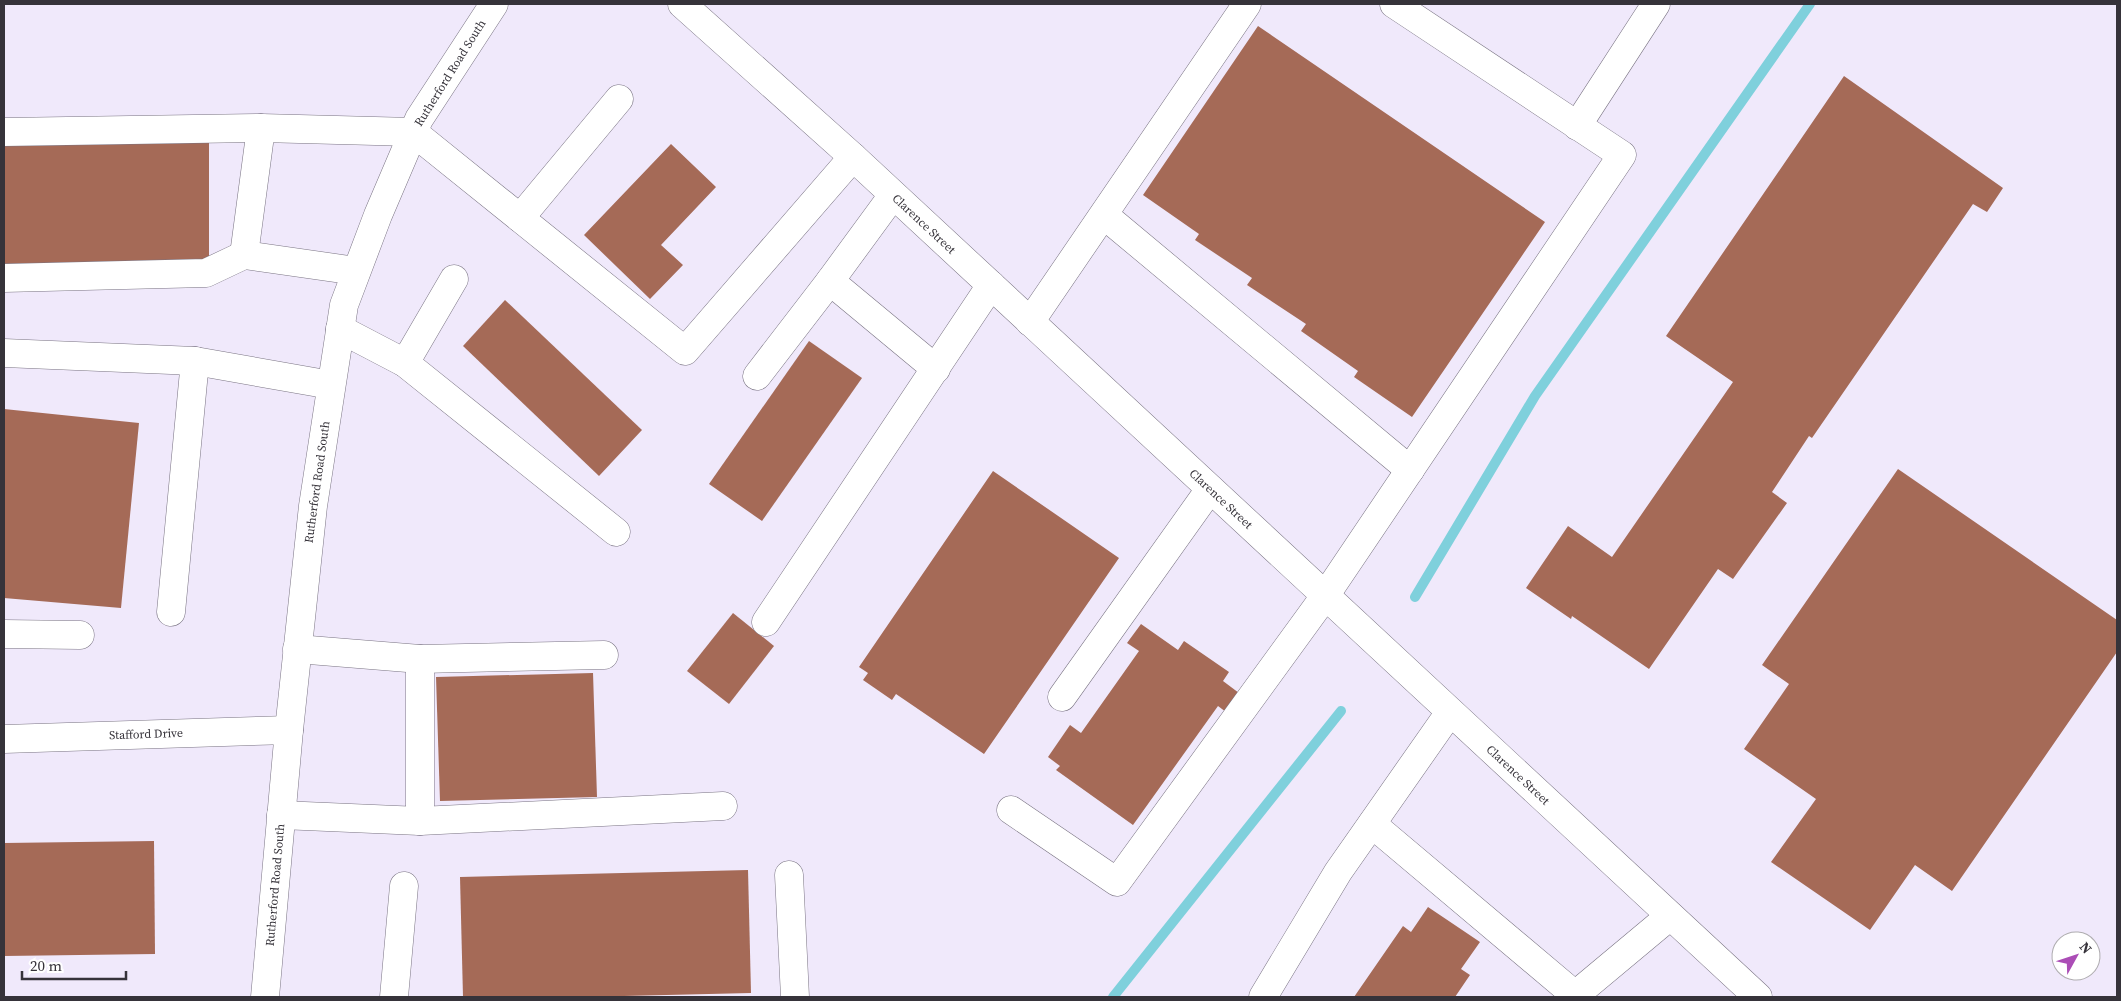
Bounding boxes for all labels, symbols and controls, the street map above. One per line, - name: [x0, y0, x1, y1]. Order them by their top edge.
- street label: Rutherford Road South: [411, 17, 489, 129]
- street label: Clarence Street: [889, 190, 959, 258]
- street label: Rutherford Road South: [301, 420, 333, 544]
- street label: Clarence Street: [1186, 465, 1256, 533]
- street label: Stafford Drive: [109, 725, 183, 743]
- street label: Clarence Street: [1483, 741, 1553, 809]
- street label: Rutherford Road South: [262, 823, 288, 947]
- north arrow: [2051, 931, 2101, 981]
- text: N: [2075, 937, 2097, 958]
- scale bar: [22, 948, 126, 980]
- text: 20 m: [30, 955, 62, 976]

